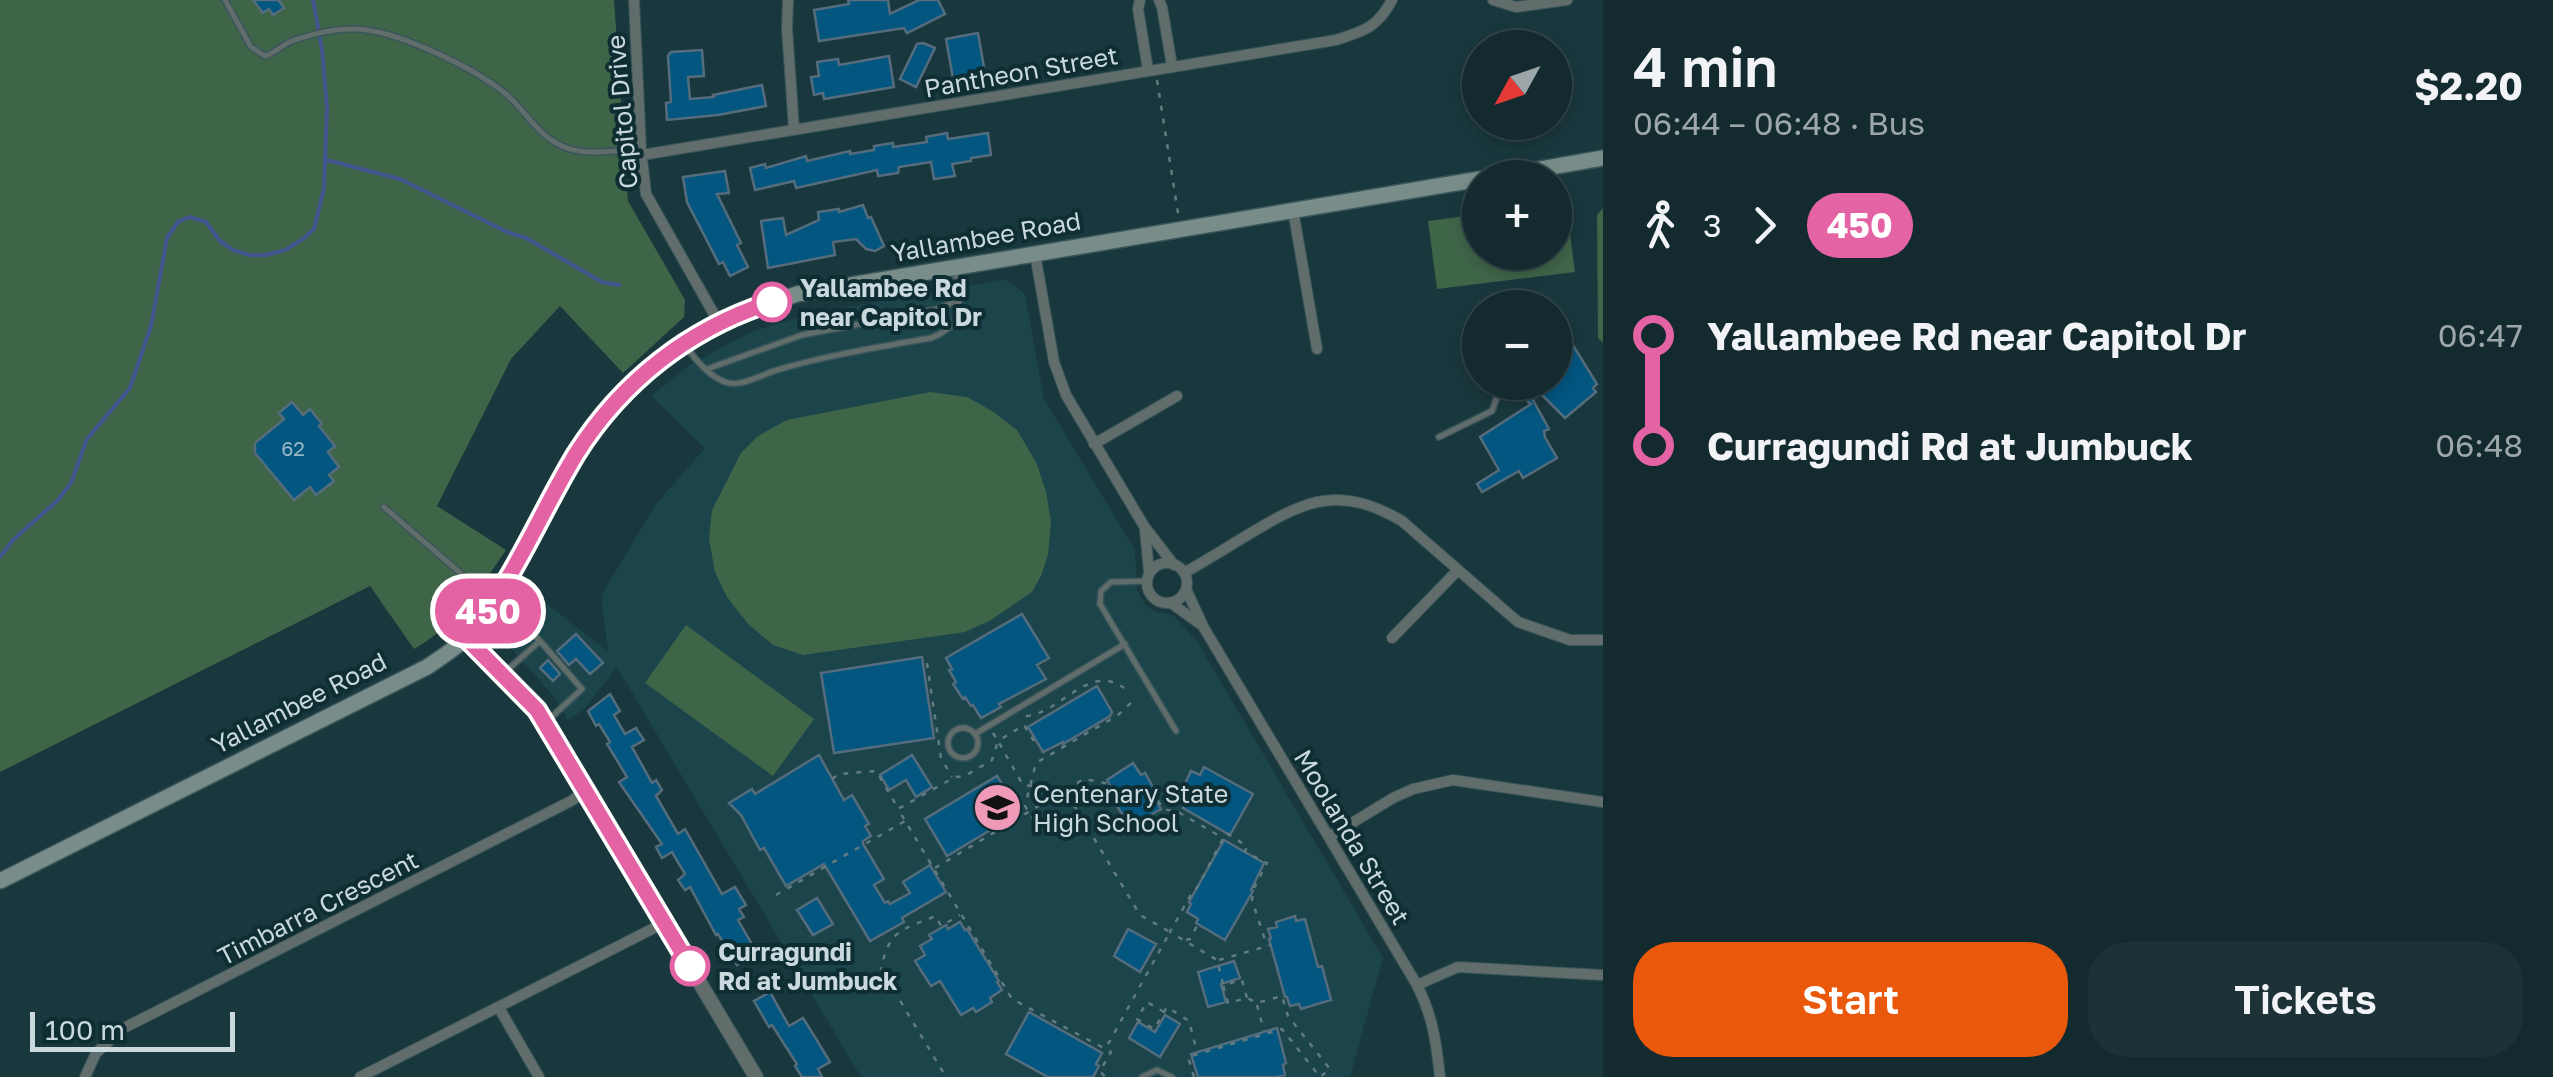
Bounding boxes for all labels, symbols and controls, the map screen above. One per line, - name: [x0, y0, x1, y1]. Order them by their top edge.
- north arrow: [1462, 30, 1572, 140]
- map controls: [1462, 30, 1572, 400]
- text: 4 min: [1633, 33, 1778, 99]
- street label: Capitol Drive: [599, 34, 644, 190]
- street label: Pantheon Street: [922, 39, 1120, 104]
- text: $2.20: [2414, 63, 2523, 108]
- text: 06:44 – 06:48 · Bus: [1633, 104, 1925, 142]
- button: +: [1462, 160, 1572, 270]
- icon: walk: [1633, 198, 1688, 253]
- icon: forward: [1737, 198, 1792, 253]
- text: 450: [1827, 204, 1893, 246]
- street label: Yallambee Road: [889, 205, 1083, 268]
- text: 3: [1703, 206, 1722, 244]
- place label: Yallambee Rd near Capitol Dr: [800, 272, 982, 332]
- marker: Yallambee Rd near Capitol Dr: [753, 283, 791, 321]
- button: −: [1462, 290, 1572, 400]
- text: Yallambee Rd near Capitol Dr: [1707, 313, 2247, 358]
- text: 06:47: [2438, 316, 2523, 354]
- text: Curragundi Rd at Jumbuck: [1707, 423, 2193, 468]
- text: 06:48: [2435, 426, 2523, 464]
- house number: 62: [281, 436, 305, 460]
- line badge: 450: [430, 578, 546, 644]
- text: 450: [455, 590, 521, 632]
- street label: Yallambee Road: [206, 645, 391, 760]
- street label: Moolanda Street: [1288, 744, 1417, 930]
- place label: Centenary State High School: [1033, 778, 1228, 838]
- school or university icon: Centenary State High School: [972, 782, 1024, 834]
- street label: Timbarra Crescent: [212, 844, 423, 972]
- place label: Curragundi Rd at Jumbuck: [718, 936, 898, 996]
- button: Start: [1633, 942, 2068, 1057]
- button: Tickets: [2088, 942, 2523, 1057]
- marker: Curragundi Rd at Jumbuck: [671, 947, 709, 985]
- scale bar: [30, 1007, 235, 1052]
- text: 100 m: [45, 1013, 125, 1046]

